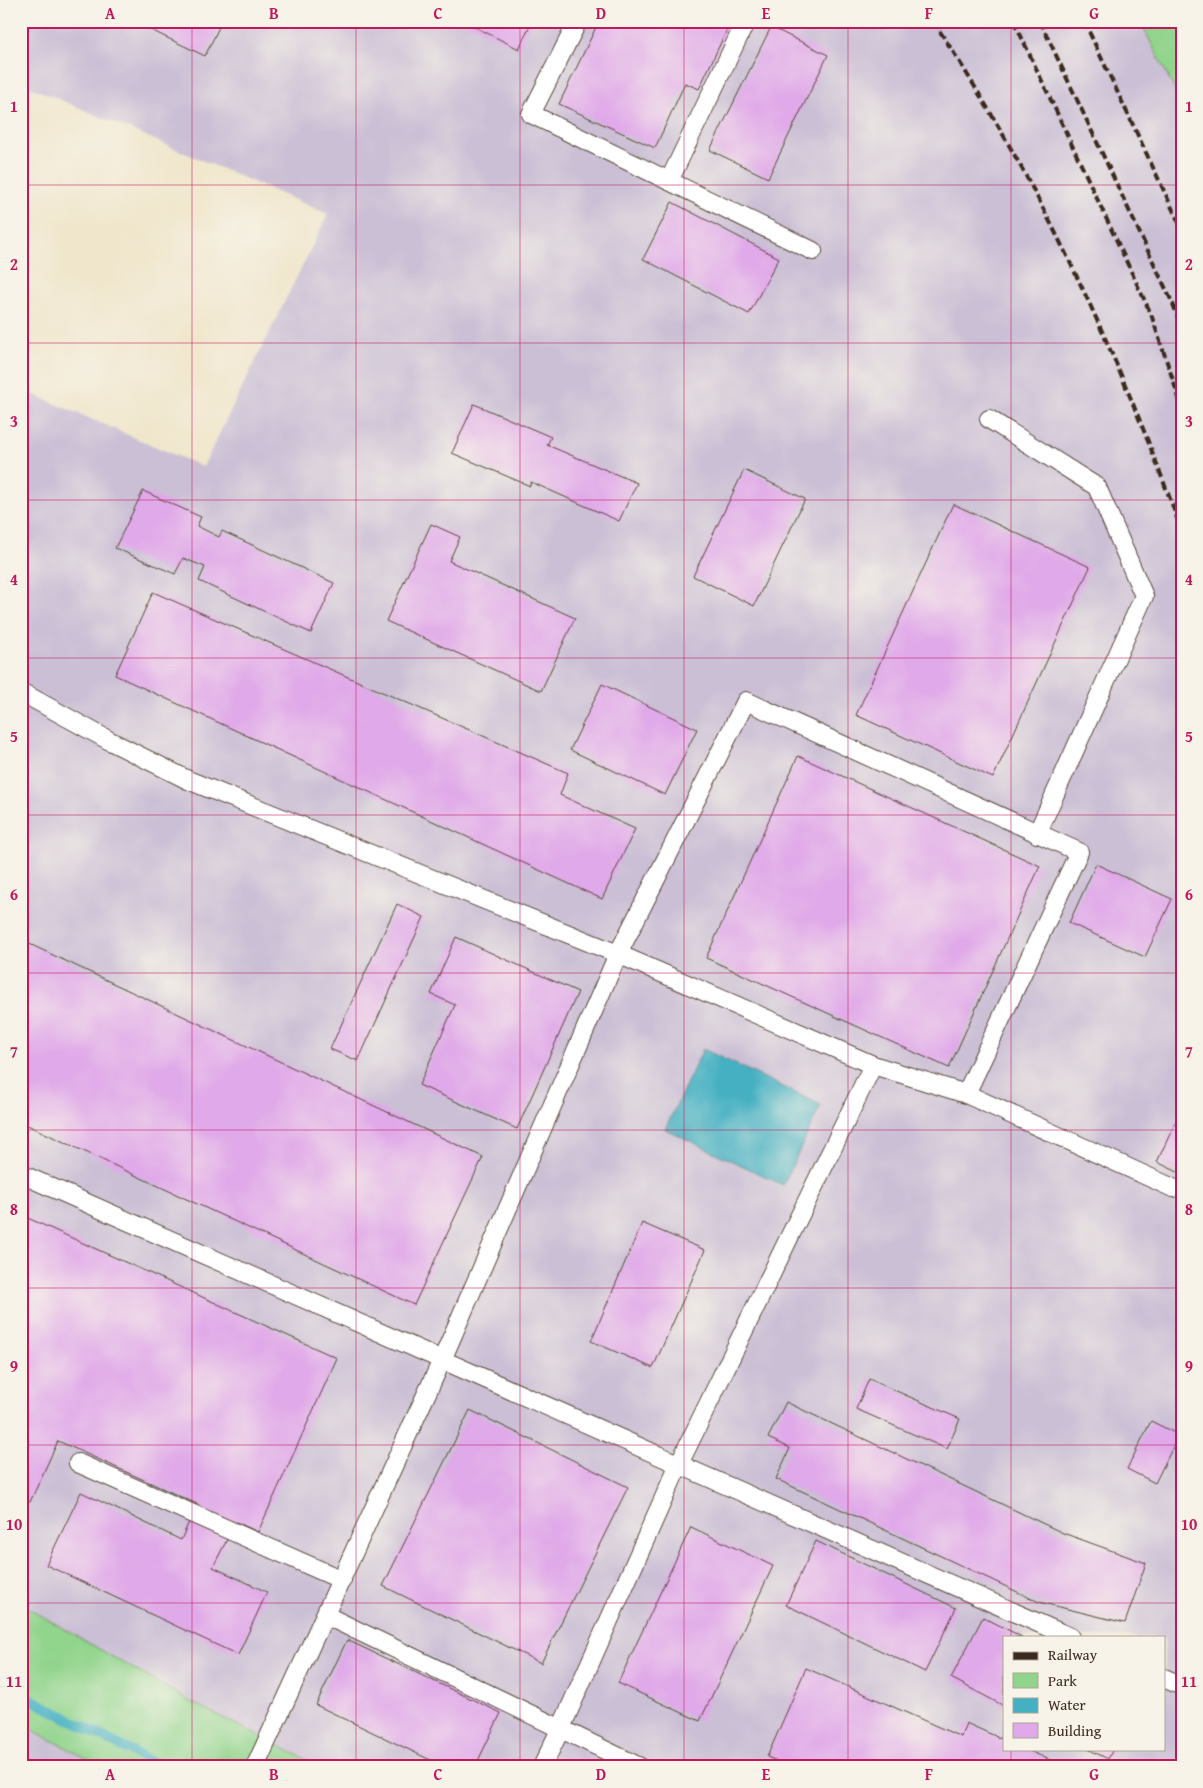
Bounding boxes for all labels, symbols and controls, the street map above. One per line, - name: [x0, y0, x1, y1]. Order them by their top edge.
- text: A: [105, 1, 116, 25]
- text: B: [269, 1, 279, 25]
- text: C: [433, 1, 443, 25]
- text: D: [596, 1, 606, 25]
- text: E: [762, 1, 771, 25]
- text: F: [925, 1, 933, 25]
- text: G: [1089, 1, 1099, 25]
- text: 1: [10, 94, 18, 118]
- text: 1: [1185, 94, 1193, 118]
- text: 2: [10, 252, 18, 276]
- text: 2: [1185, 252, 1193, 276]
- text: 3: [10, 409, 18, 433]
- text: 3: [1185, 409, 1193, 433]
- text: 4: [10, 567, 18, 591]
- text: 4: [1185, 567, 1193, 591]
- text: 5: [10, 724, 18, 748]
- text: 5: [1185, 724, 1193, 748]
- text: 6: [10, 882, 18, 906]
- text: 6: [1185, 882, 1193, 906]
- text: 7: [10, 1039, 18, 1063]
- text: 7: [1185, 1039, 1193, 1063]
- text: 8: [10, 1197, 18, 1221]
- text: 8: [1185, 1197, 1193, 1221]
- text: 9: [10, 1354, 18, 1378]
- text: 9: [1185, 1354, 1193, 1378]
- text: 10: [6, 1512, 22, 1536]
- text: 10: [1181, 1512, 1197, 1536]
- legend: [1003, 1636, 1166, 1750]
- text: Railway: [1048, 1644, 1098, 1665]
- text: 11: [6, 1669, 22, 1693]
- text: 11: [1181, 1669, 1197, 1693]
- text: Park: [1048, 1670, 1077, 1691]
- text: Water: [1048, 1694, 1086, 1715]
- text: Building: [1048, 1720, 1102, 1741]
- text: A: [105, 1762, 116, 1786]
- text: B: [269, 1762, 279, 1786]
- text: C: [433, 1762, 443, 1786]
- text: D: [596, 1762, 606, 1786]
- text: E: [762, 1762, 771, 1786]
- text: F: [925, 1762, 933, 1786]
- text: G: [1089, 1762, 1099, 1786]

